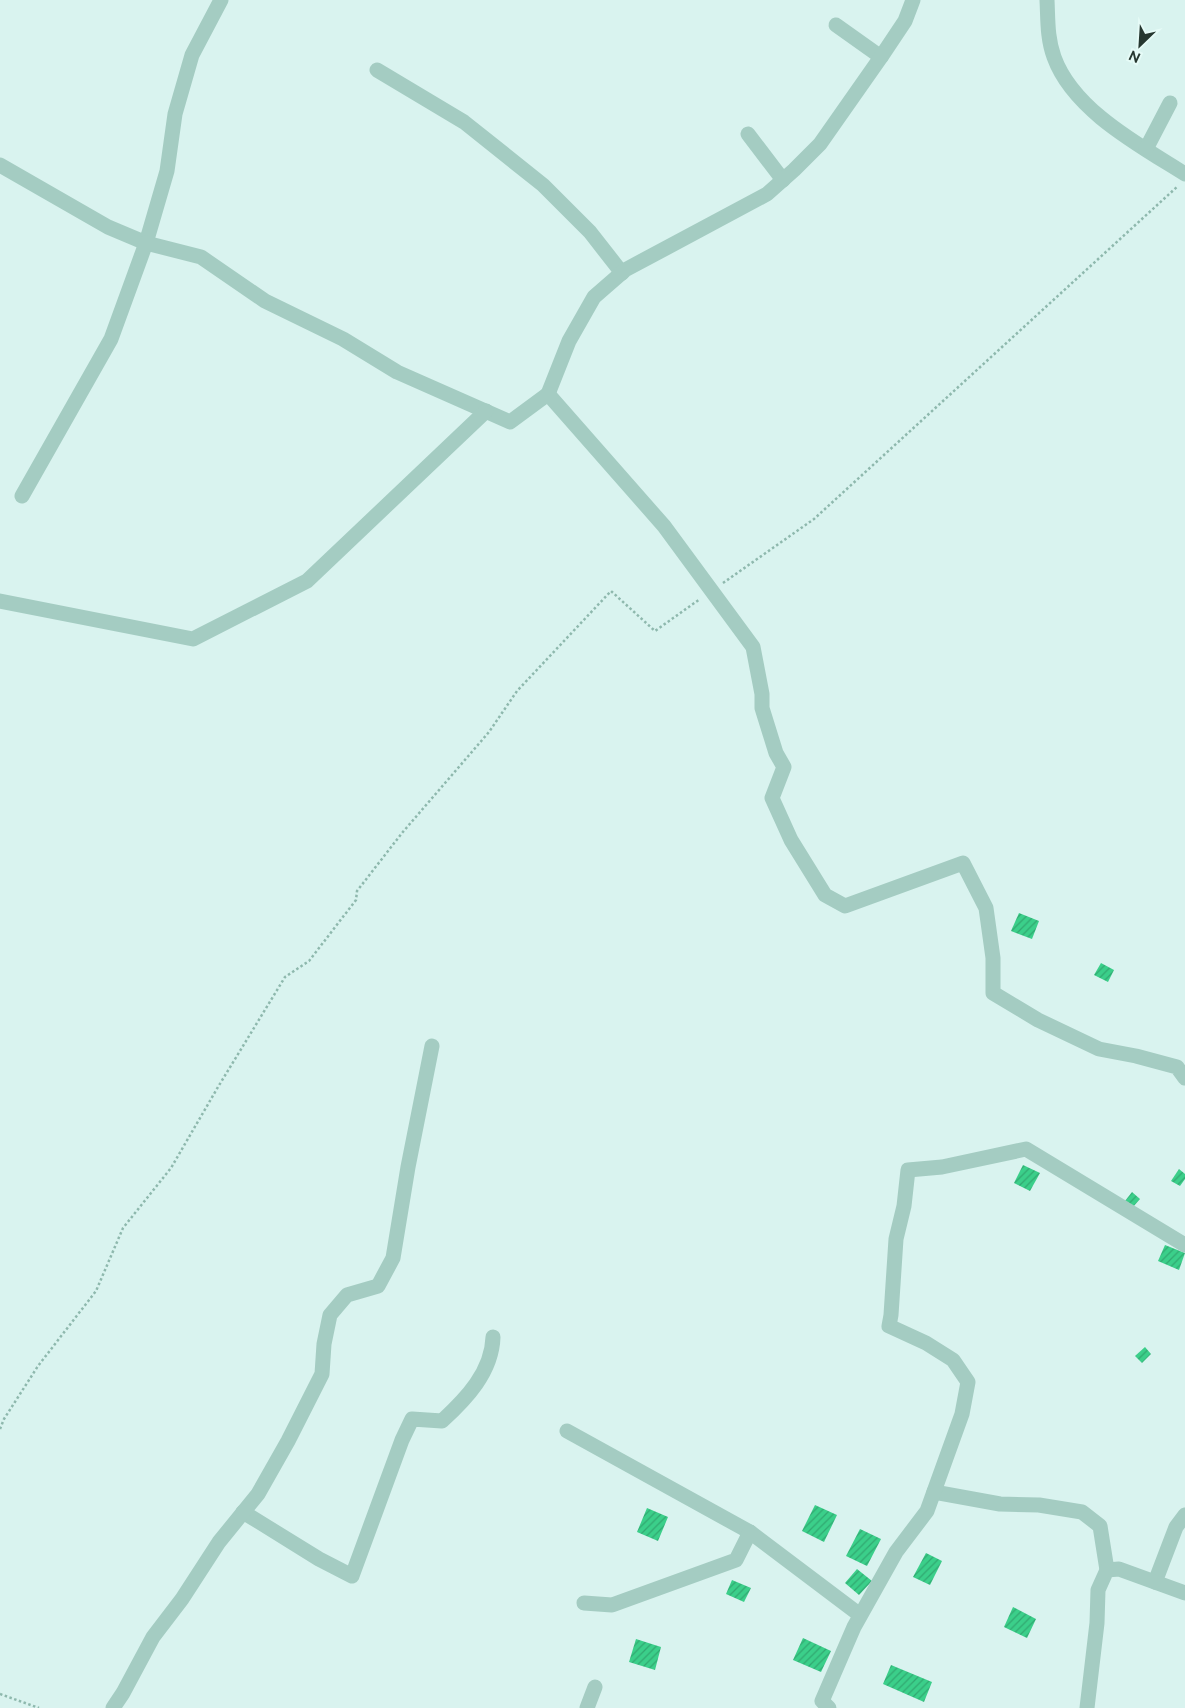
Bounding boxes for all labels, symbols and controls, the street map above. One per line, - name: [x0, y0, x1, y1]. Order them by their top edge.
- north arrow: [1115, 20, 1165, 70]
- text: N: [1126, 47, 1143, 66]

